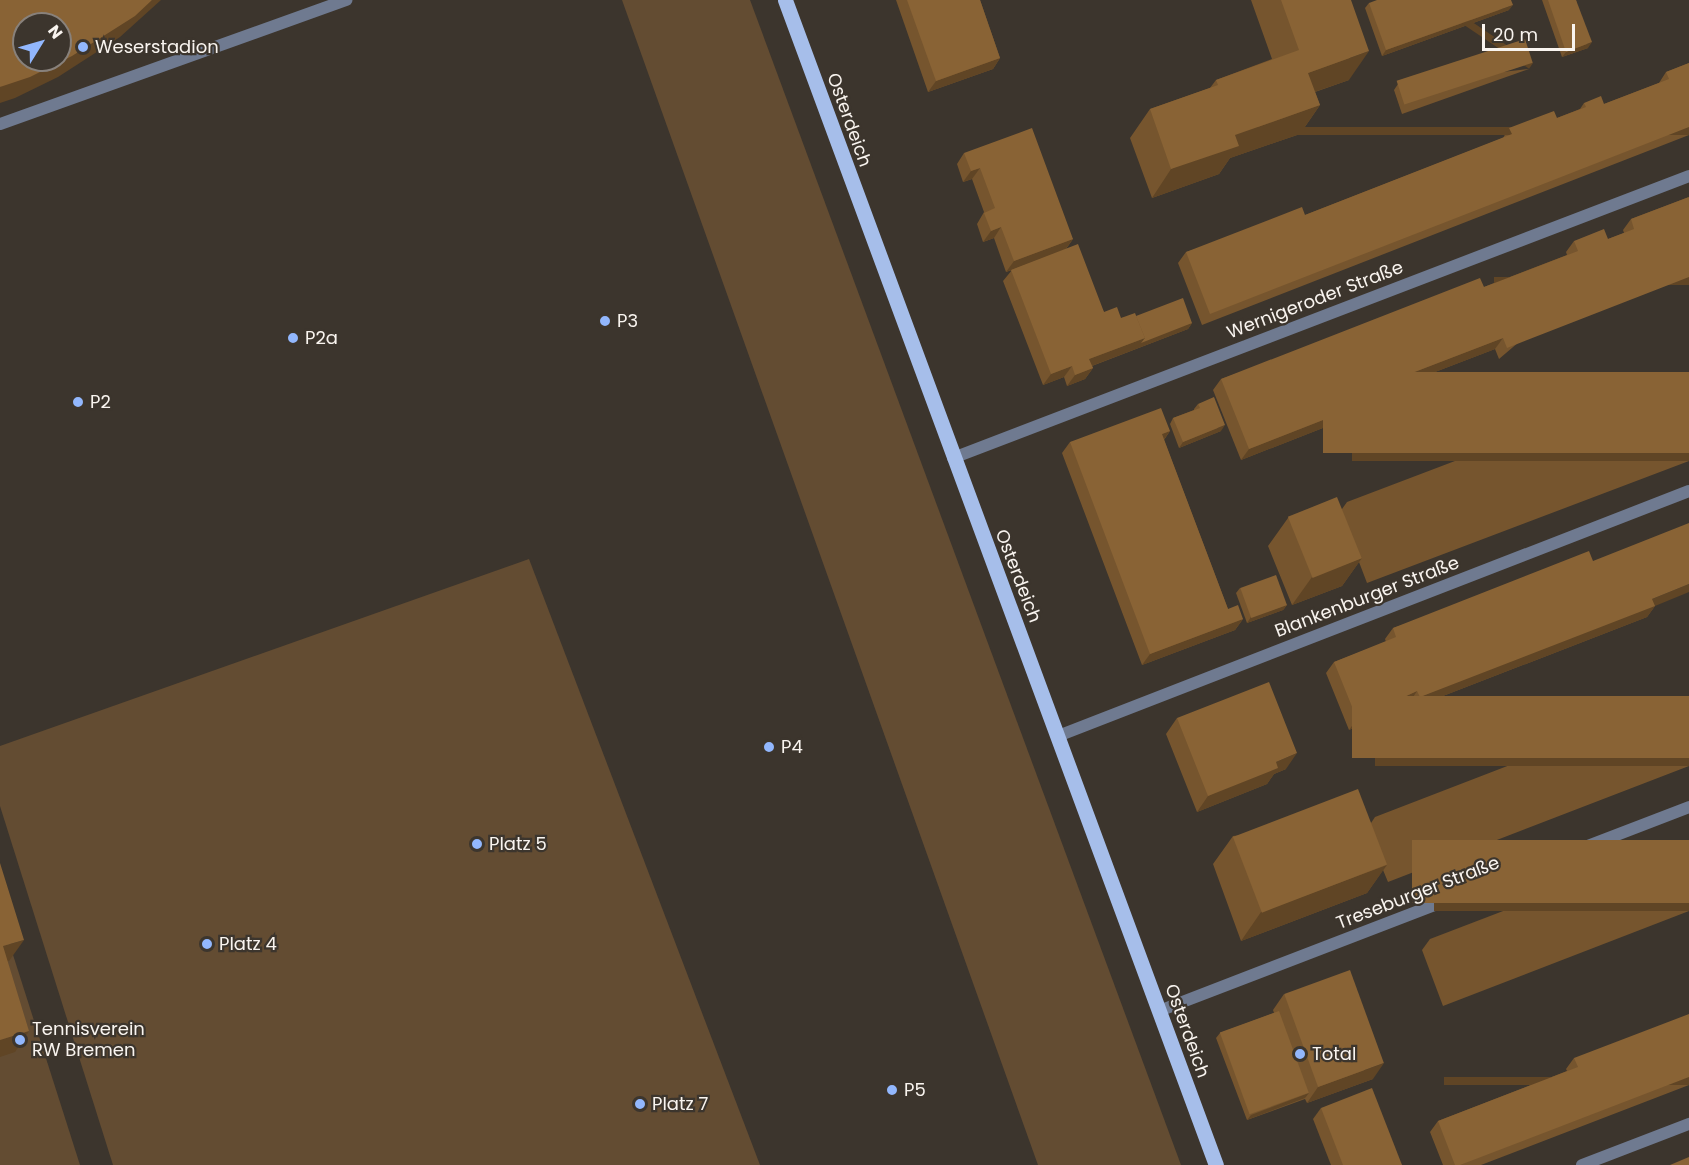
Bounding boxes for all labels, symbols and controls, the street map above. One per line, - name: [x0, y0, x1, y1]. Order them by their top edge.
- north arrow: [12, 12, 72, 72]
- scale bar: [1485, 12, 1578, 50]
- text: N: [42, 20, 68, 44]
- text: 20 m: [1493, 22, 1538, 47]
- place label: Weserstadion: [95, 36, 219, 58]
- marker: Weserstadion: [76, 40, 90, 54]
- street label: Osterdeich: [822, 70, 876, 170]
- street label: Wernigeroder Straße: [1224, 256, 1406, 344]
- place label: P3: [617, 310, 638, 332]
- marker: P3: [598, 314, 612, 328]
- place label: P2a: [305, 327, 338, 349]
- marker: P2a: [286, 331, 300, 345]
- place label: P2: [90, 391, 111, 413]
- marker: P2: [71, 395, 85, 409]
- street label: Osterdeich: [990, 526, 1046, 626]
- street label: Blankenburger Straße: [1272, 552, 1462, 642]
- place label: P4: [781, 736, 803, 758]
- marker: P4: [762, 740, 776, 754]
- place label: Platz 5: [489, 833, 547, 855]
- marker: Platz 5: [470, 837, 484, 851]
- street label: Treseburger Straße: [1333, 852, 1503, 934]
- place label: Platz 4: [219, 933, 277, 955]
- marker: Platz 4: [200, 937, 214, 951]
- street label: Osterdeich: [1160, 981, 1214, 1081]
- place label: Tennisverein RW Bremen: [32, 1019, 145, 1062]
- marker: Tennisverein RW Bremen: [13, 1033, 27, 1047]
- place label: Total: [1312, 1043, 1356, 1065]
- marker: Total: [1293, 1047, 1307, 1061]
- place label: P5: [904, 1079, 926, 1101]
- marker: P5: [885, 1083, 899, 1097]
- place label: Platz 7: [652, 1093, 708, 1115]
- marker: Platz 7: [633, 1097, 647, 1111]

